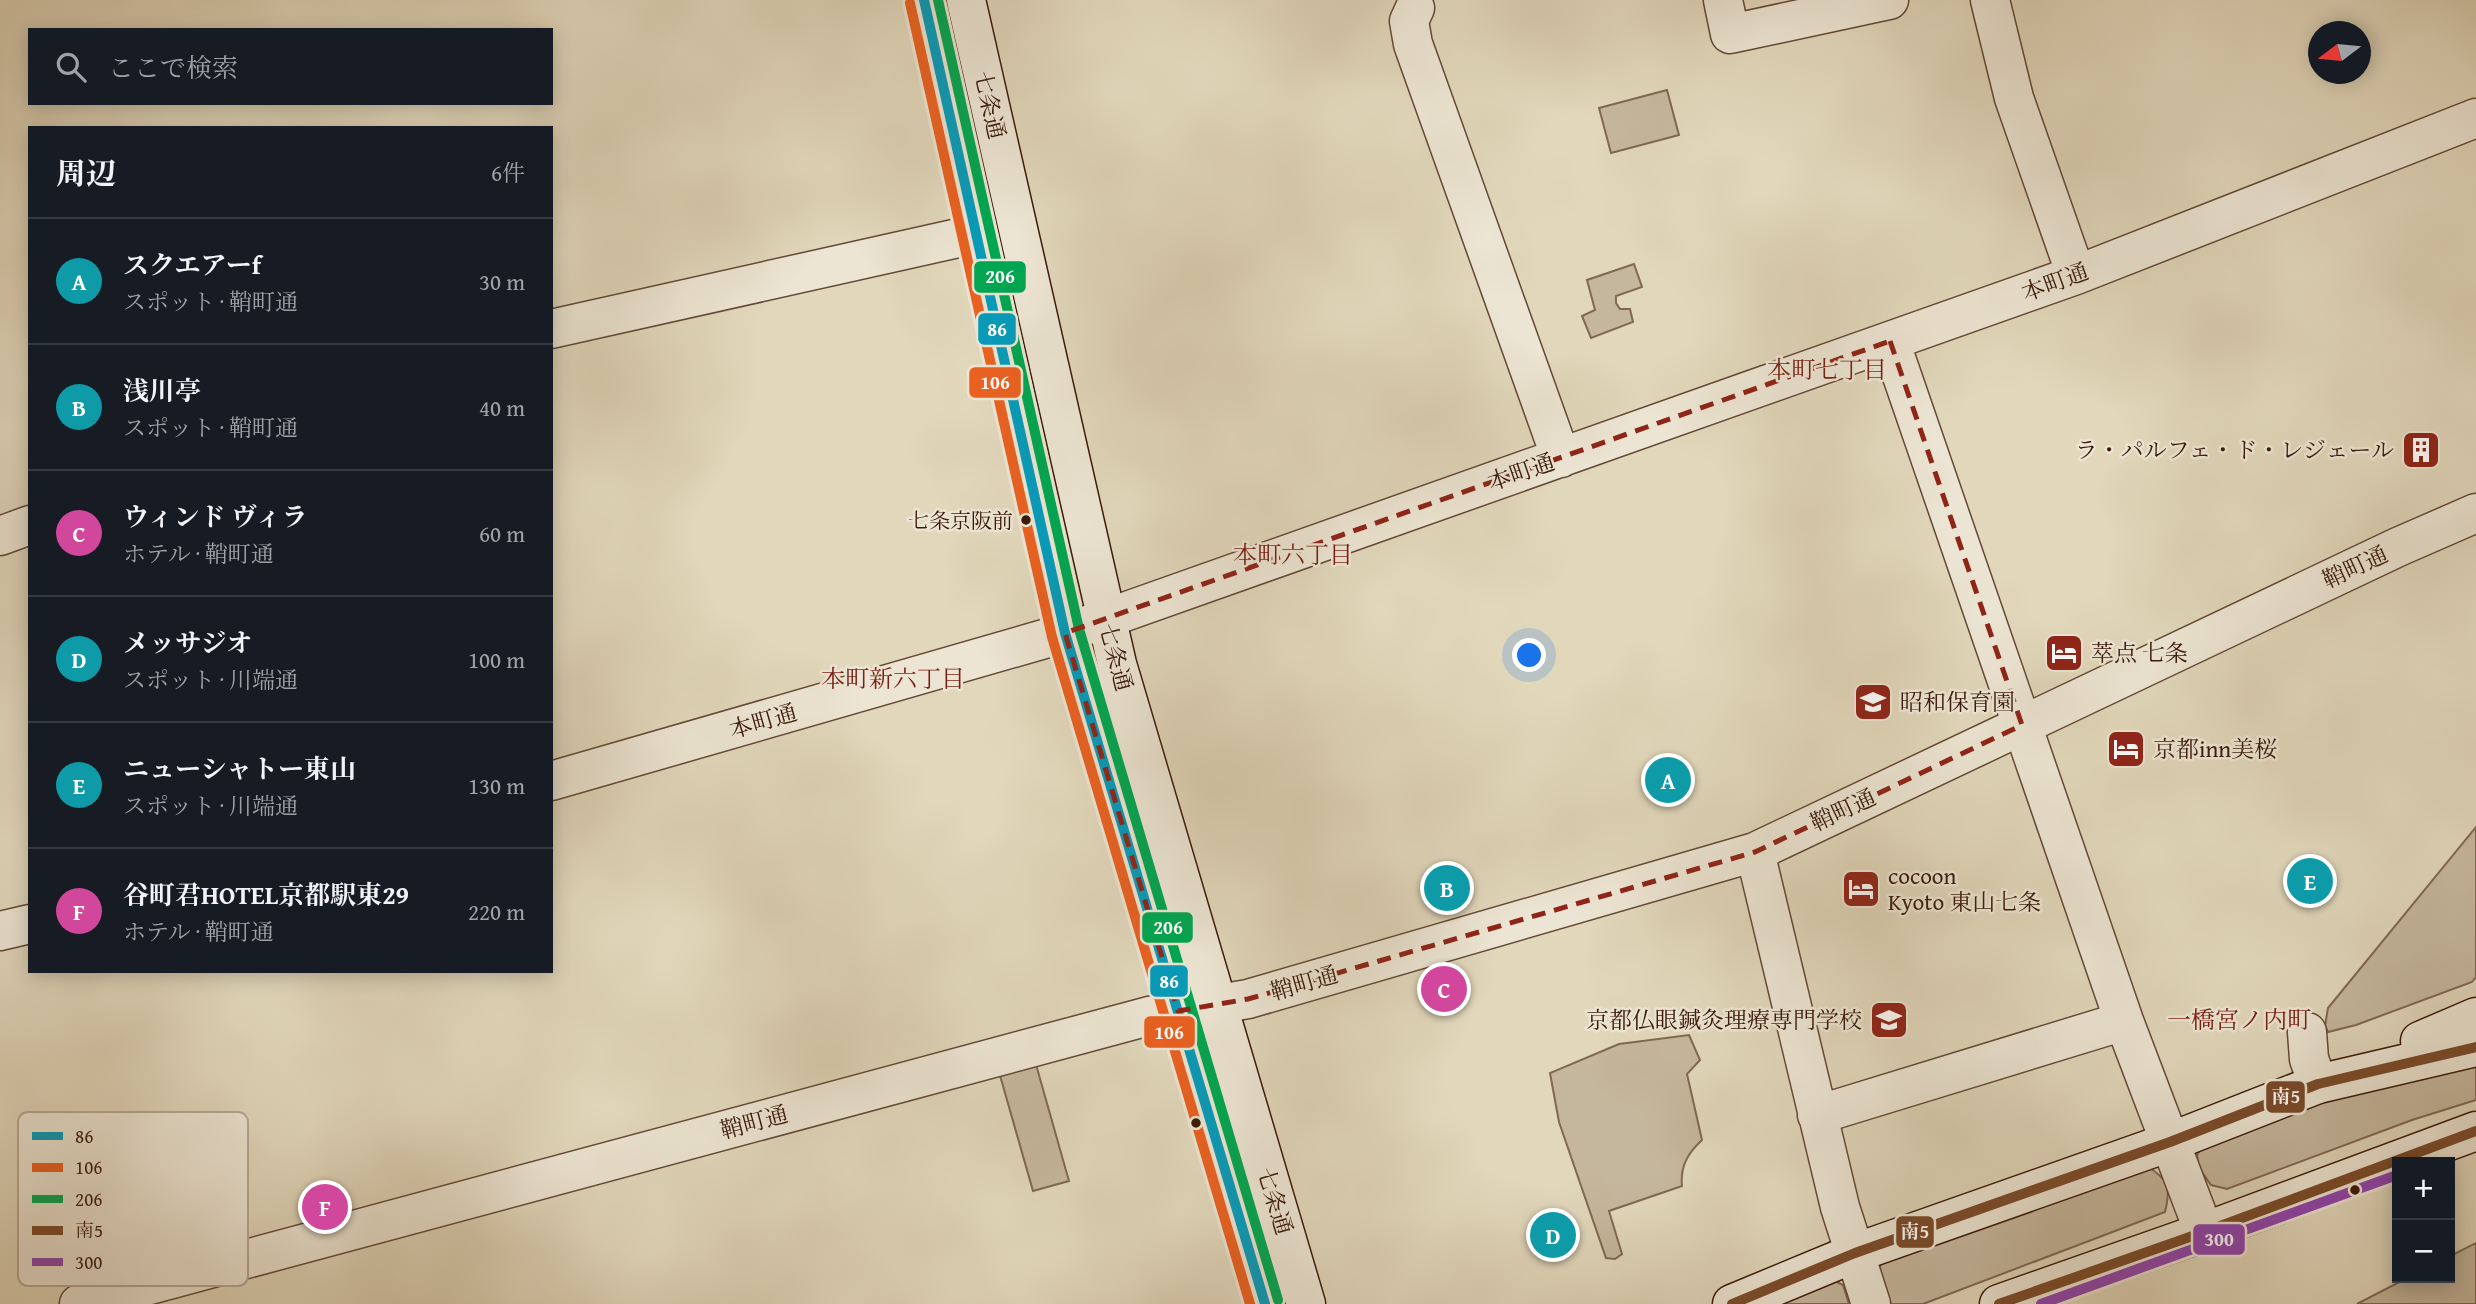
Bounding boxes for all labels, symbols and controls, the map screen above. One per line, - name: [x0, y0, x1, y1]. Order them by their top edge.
- north arrow: [2308, 21, 2371, 84]
- search box: [28, 28, 553, 105]
- icon: search: [52, 48, 90, 86]
- text: ここで検索: [108, 48, 238, 87]
- street label: 七条通: [967, 68, 1014, 142]
- text: 周辺: [56, 151, 116, 195]
- text: 6件: [491, 156, 525, 189]
- text: スクエアーf: [123, 245, 261, 284]
- street label: 本町通: [2017, 254, 2093, 309]
- line badge: 206: [973, 260, 1027, 294]
- text: 206: [985, 262, 1015, 290]
- text: A: [72, 265, 86, 298]
- text: 30 m: [479, 265, 525, 298]
- text: スポット · 鞘町通: [123, 285, 298, 318]
- line badge: 86: [977, 312, 1017, 346]
- text: 86: [987, 315, 1007, 343]
- district label: 本町七丁目: [1767, 352, 1887, 387]
- line badge: 106: [968, 366, 1022, 399]
- text: 106: [980, 368, 1010, 396]
- text: 浅川亭: [123, 371, 201, 410]
- text: B: [72, 391, 86, 424]
- text: 40 m: [479, 391, 525, 424]
- text: スポット · 鞘町通: [123, 411, 298, 444]
- building icon: ラ・パルフェ・ド・レジェール: [2400, 429, 2442, 471]
- place label: ラ・パルフェ・ド・レジェール: [2075, 433, 2394, 466]
- street label: 本町通: [1483, 445, 1559, 498]
- text: ウィンド ヴィラ: [123, 497, 308, 536]
- place label: 七条京阪前: [908, 505, 1013, 536]
- marker: 七条京阪前: [1019, 513, 1033, 527]
- text: C: [72, 517, 86, 550]
- text: 60 m: [479, 517, 525, 550]
- text: ホテル · 鞘町通: [123, 537, 274, 570]
- district label: 本町六丁目: [1233, 537, 1353, 572]
- street label: 鞘町通: [2317, 537, 2393, 596]
- street label: 七条通: [1092, 619, 1141, 694]
- text: メッサジオ: [123, 623, 252, 662]
- hotel icon: 萃点 七条: [2043, 632, 2085, 674]
- place label: 萃点 七条: [2091, 636, 2188, 669]
- your location: [1512, 638, 1546, 672]
- text: D: [72, 643, 86, 676]
- text: 100 m: [468, 643, 525, 676]
- district label: 本町新六丁目: [821, 661, 965, 696]
- text: スポット · 川端通: [123, 663, 298, 696]
- school or university icon: 昭和保育園: [1852, 681, 1894, 723]
- place label: 昭和保育園: [1900, 685, 2015, 718]
- street label: 本町通: [725, 695, 801, 746]
- hotel icon: 京都inn美桜: [2105, 728, 2147, 770]
- place label: 京都inn美桜: [2153, 732, 2277, 765]
- text: ニューシャトー東山: [123, 749, 356, 788]
- pin: A: [1645, 754, 1691, 806]
- text: E: [73, 769, 85, 802]
- text: 130 m: [468, 769, 525, 802]
- street label: 鞘町通: [1805, 780, 1881, 839]
- text: スポット · 川端通: [123, 789, 298, 822]
- pin: E: [2287, 855, 2333, 907]
- place label: cocoon Kyoto 東山七条: [1888, 859, 2041, 918]
- pin: B: [1424, 862, 1470, 914]
- hotel icon: cocoon Kyoto 東山七条: [1840, 868, 1882, 910]
- text: 谷町君HOTEL京都駅東29: [123, 875, 409, 914]
- text: F: [73, 895, 85, 928]
- text: 220 m: [468, 895, 525, 928]
- line badge: 206: [1141, 911, 1194, 944]
- text: 206: [1153, 913, 1183, 941]
- text: ホテル · 鞘町通: [123, 915, 274, 948]
- street label: 鞘町通: [1266, 957, 1342, 1008]
- pin: C: [1421, 963, 1467, 1015]
- line badge: 86: [1149, 964, 1189, 998]
- text: 86: [1159, 967, 1179, 995]
- school or university icon: 京都仏眼鍼灸理療専門学校: [1868, 999, 1910, 1041]
- district label: 一橋宮ノ内町: [2167, 1002, 2311, 1037]
- place label: 京都仏眼鍼灸理療専門学校: [1586, 1003, 1862, 1036]
- line badge: 106: [1143, 1015, 1196, 1049]
- text: 106: [1154, 1018, 1184, 1046]
- line badge: 南5: [2265, 1080, 2306, 1114]
- text: 南5: [2272, 1082, 2300, 1110]
- street label: 鞘町通: [716, 1097, 791, 1146]
- legend: [18, 1112, 248, 1286]
- unlabelled marker: [1189, 1116, 1203, 1130]
- text: 86: [75, 1122, 93, 1150]
- text: 106: [75, 1153, 102, 1181]
- map controls: [2392, 1157, 2455, 1283]
- button: +: [2392, 1157, 2455, 1220]
- street label: 七条通: [1250, 1163, 1301, 1239]
- pin: F: [302, 1181, 348, 1233]
- unlabelled marker: [2348, 1183, 2362, 1197]
- text: 206: [75, 1185, 102, 1213]
- pin: D: [1530, 1209, 1576, 1261]
- line badge: 南5: [1895, 1215, 1935, 1249]
- text: 南5: [75, 1216, 103, 1244]
- text: 南5: [1901, 1217, 1929, 1245]
- button: −: [2392, 1220, 2455, 1283]
- line badge: 300: [2192, 1223, 2246, 1256]
- text: 300: [2204, 1225, 2234, 1253]
- text: 300: [75, 1248, 102, 1276]

